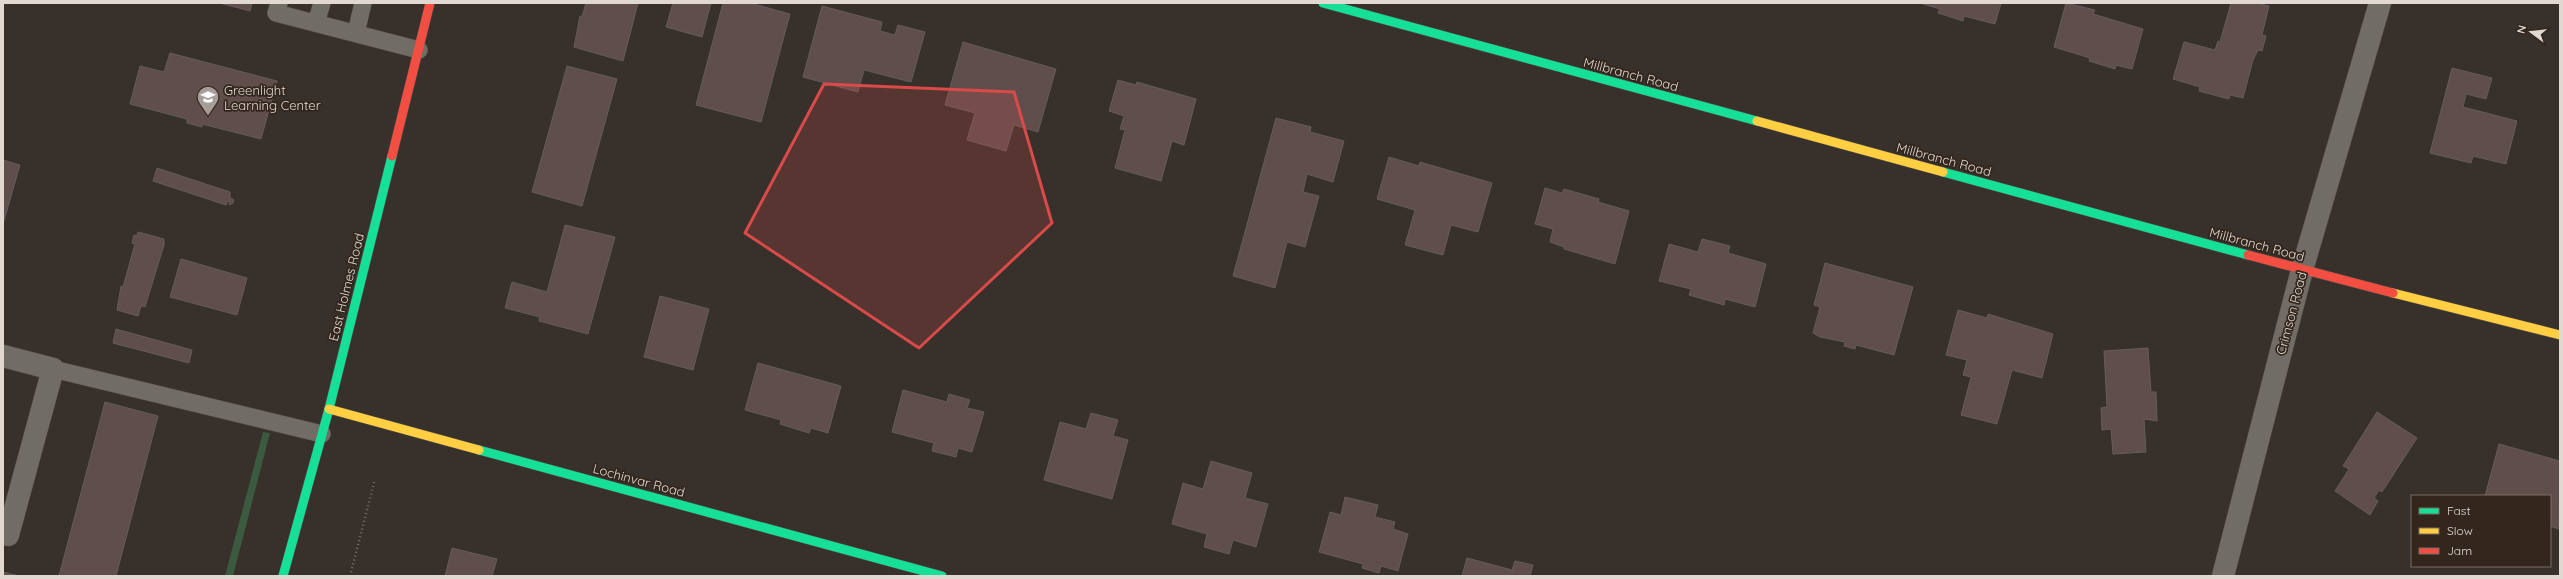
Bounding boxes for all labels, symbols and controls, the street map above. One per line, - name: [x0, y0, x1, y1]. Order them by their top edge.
- north arrow: [2511, 12, 2551, 52]
- text: N: [2514, 24, 2529, 35]
- street label: Millbranch Road: [1582, 54, 1680, 94]
- place label: Greenlight Learning Center: [224, 82, 321, 113]
- school or university icon: Greenlight Learning Center: [195, 84, 221, 117]
- street label: Millbranch Road: [1895, 139, 1993, 179]
- street label: Millbranch Road: [2208, 224, 2306, 264]
- street label: East Holmes Road: [325, 231, 367, 343]
- street label: Crimson Road: [2272, 270, 2310, 356]
- street label: Lochinvar Road: [591, 460, 687, 500]
- legend: [2411, 495, 2551, 567]
- text: Fast: [2447, 503, 2471, 518]
- text: Slow: [2447, 523, 2473, 538]
- text: Jam: [2447, 543, 2472, 558]

